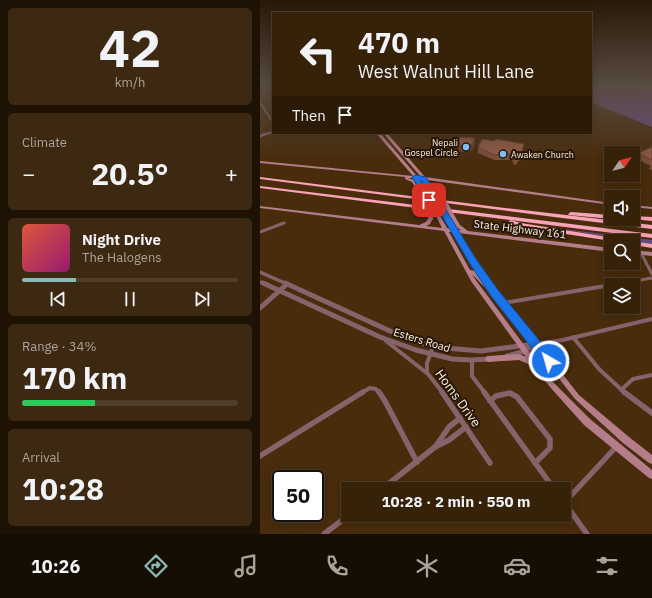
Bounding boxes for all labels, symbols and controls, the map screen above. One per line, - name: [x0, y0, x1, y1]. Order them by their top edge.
- text: 42: [99, 14, 161, 81]
- text: 470 m: [358, 24, 440, 61]
- icon: left: [292, 28, 344, 80]
- text: West Walnut Hill Lane: [358, 60, 534, 83]
- text: km/h: [115, 74, 145, 91]
- icon: arrive: [334, 104, 356, 126]
- text: Then: [292, 106, 326, 125]
- text: Climate: [22, 134, 67, 151]
- place label: Nepali Gospel Circle: [405, 137, 458, 158]
- marker: Nepali Gospel Circle: [461, 142, 471, 152]
- north arrow: [604, 146, 640, 182]
- map controls: [604, 146, 640, 314]
- marker: Awaken Church: [498, 149, 508, 159]
- place label: Awaken Church: [511, 149, 574, 160]
- text: 20.5°: [91, 154, 169, 193]
- text: −: [22, 159, 35, 188]
- text: +: [225, 159, 238, 188]
- pin: [412, 183, 446, 217]
- icon: arrive: [418, 189, 440, 211]
- button: sound: [604, 190, 640, 226]
- street label: State Highway 161: [473, 216, 567, 242]
- text: Night Drive: [82, 230, 161, 249]
- button: search: [604, 234, 640, 270]
- text: The Halogens: [82, 249, 162, 266]
- button: layers: [604, 278, 640, 314]
- icon: previous: [47, 288, 69, 310]
- icon: pause: [119, 288, 141, 310]
- icon: next: [191, 288, 213, 310]
- street label: Esters Road: [392, 325, 452, 355]
- text: Range · 34%: [22, 338, 96, 355]
- position arrow: [528, 340, 570, 382]
- text: 170 km: [22, 358, 127, 397]
- street label: Homs Drive: [431, 366, 485, 430]
- text: Arrival: [22, 449, 60, 466]
- text: 10:28: [22, 469, 104, 508]
- speed limit sign: 50: [272, 470, 324, 522]
- text: 10:28 · 2 min · 550 m: [382, 492, 530, 511]
- icon: directions: [142, 552, 170, 580]
- icon: music: [232, 552, 260, 580]
- icon: phone: [323, 552, 351, 580]
- icon: climate: [413, 552, 441, 580]
- icon: car: [503, 552, 531, 580]
- icon: filters: [593, 552, 621, 580]
- text: 10:26: [31, 555, 80, 578]

